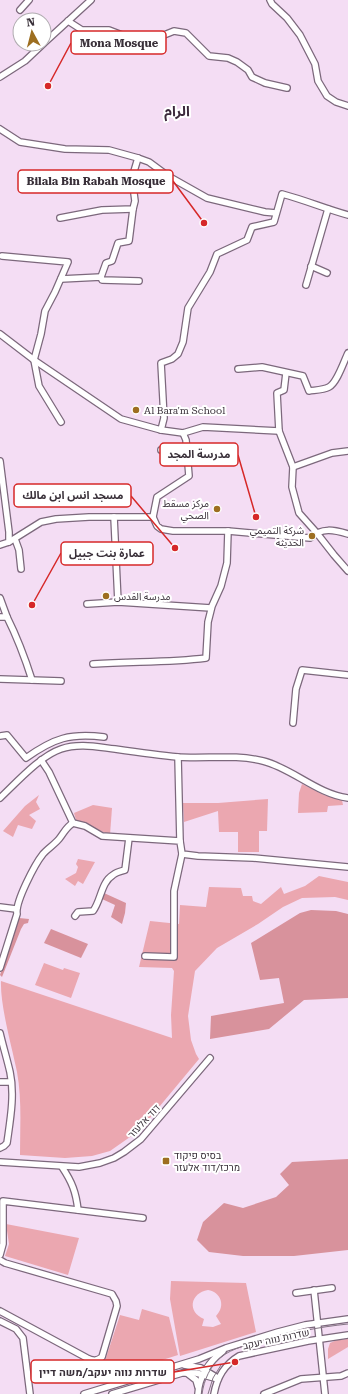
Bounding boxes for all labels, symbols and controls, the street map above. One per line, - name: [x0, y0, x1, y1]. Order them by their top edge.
- north arrow: [12, 12, 52, 52]
- text: N: [26, 16, 36, 30]
- callout: Mona Mosque: [71, 31, 166, 54]
- text: Mona Mosque: [80, 37, 159, 50]
- district label: الرام: [164, 103, 190, 122]
- callout: Bilala Bin Rabah Mosque: [18, 170, 173, 193]
- text: Bilala Bin Rabah Mosque: [27, 175, 166, 188]
- marker: Al Bara'm School: [131, 405, 141, 415]
- place label: Al Bara'm School: [144, 405, 225, 416]
- callout: مدرسة المجد: [160, 443, 238, 466]
- text: مدرسة المجد: [168, 448, 230, 461]
- callout: مسجد انس ابن مالك: [14, 484, 131, 507]
- text: مسجد انس ابن مالك: [23, 489, 123, 502]
- place label: مركز مسقط الصحي: [163, 498, 209, 523]
- marker: مركز مسقط الصحي: [212, 504, 222, 514]
- place label: شركة التميمي الحديثة: [250, 525, 304, 548]
- marker: شركة التميمي الحديثة: [307, 531, 317, 541]
- callout: عمارة بنت جبيل: [61, 542, 153, 565]
- text: عمارة بنت جبيل: [69, 547, 145, 560]
- marker: مدرسة القدس: [101, 591, 111, 601]
- place label: مدرسة القدس: [114, 591, 171, 603]
- street label: דוד אלעזר: [126, 1102, 162, 1140]
- place label: בסיס פיקוד מרכז/דוד אלעזר: [174, 1150, 240, 1173]
- marker: בסיס פיקוד מרכז/דוד אלעזר: [161, 1156, 171, 1166]
- street label: שדרות נווה יעקב: [242, 1327, 310, 1351]
- callout: שדרות נווה יעקב/משה דיין: [31, 1360, 174, 1383]
- text: שדרות נווה יעקב/משה דיין: [39, 1366, 167, 1379]

